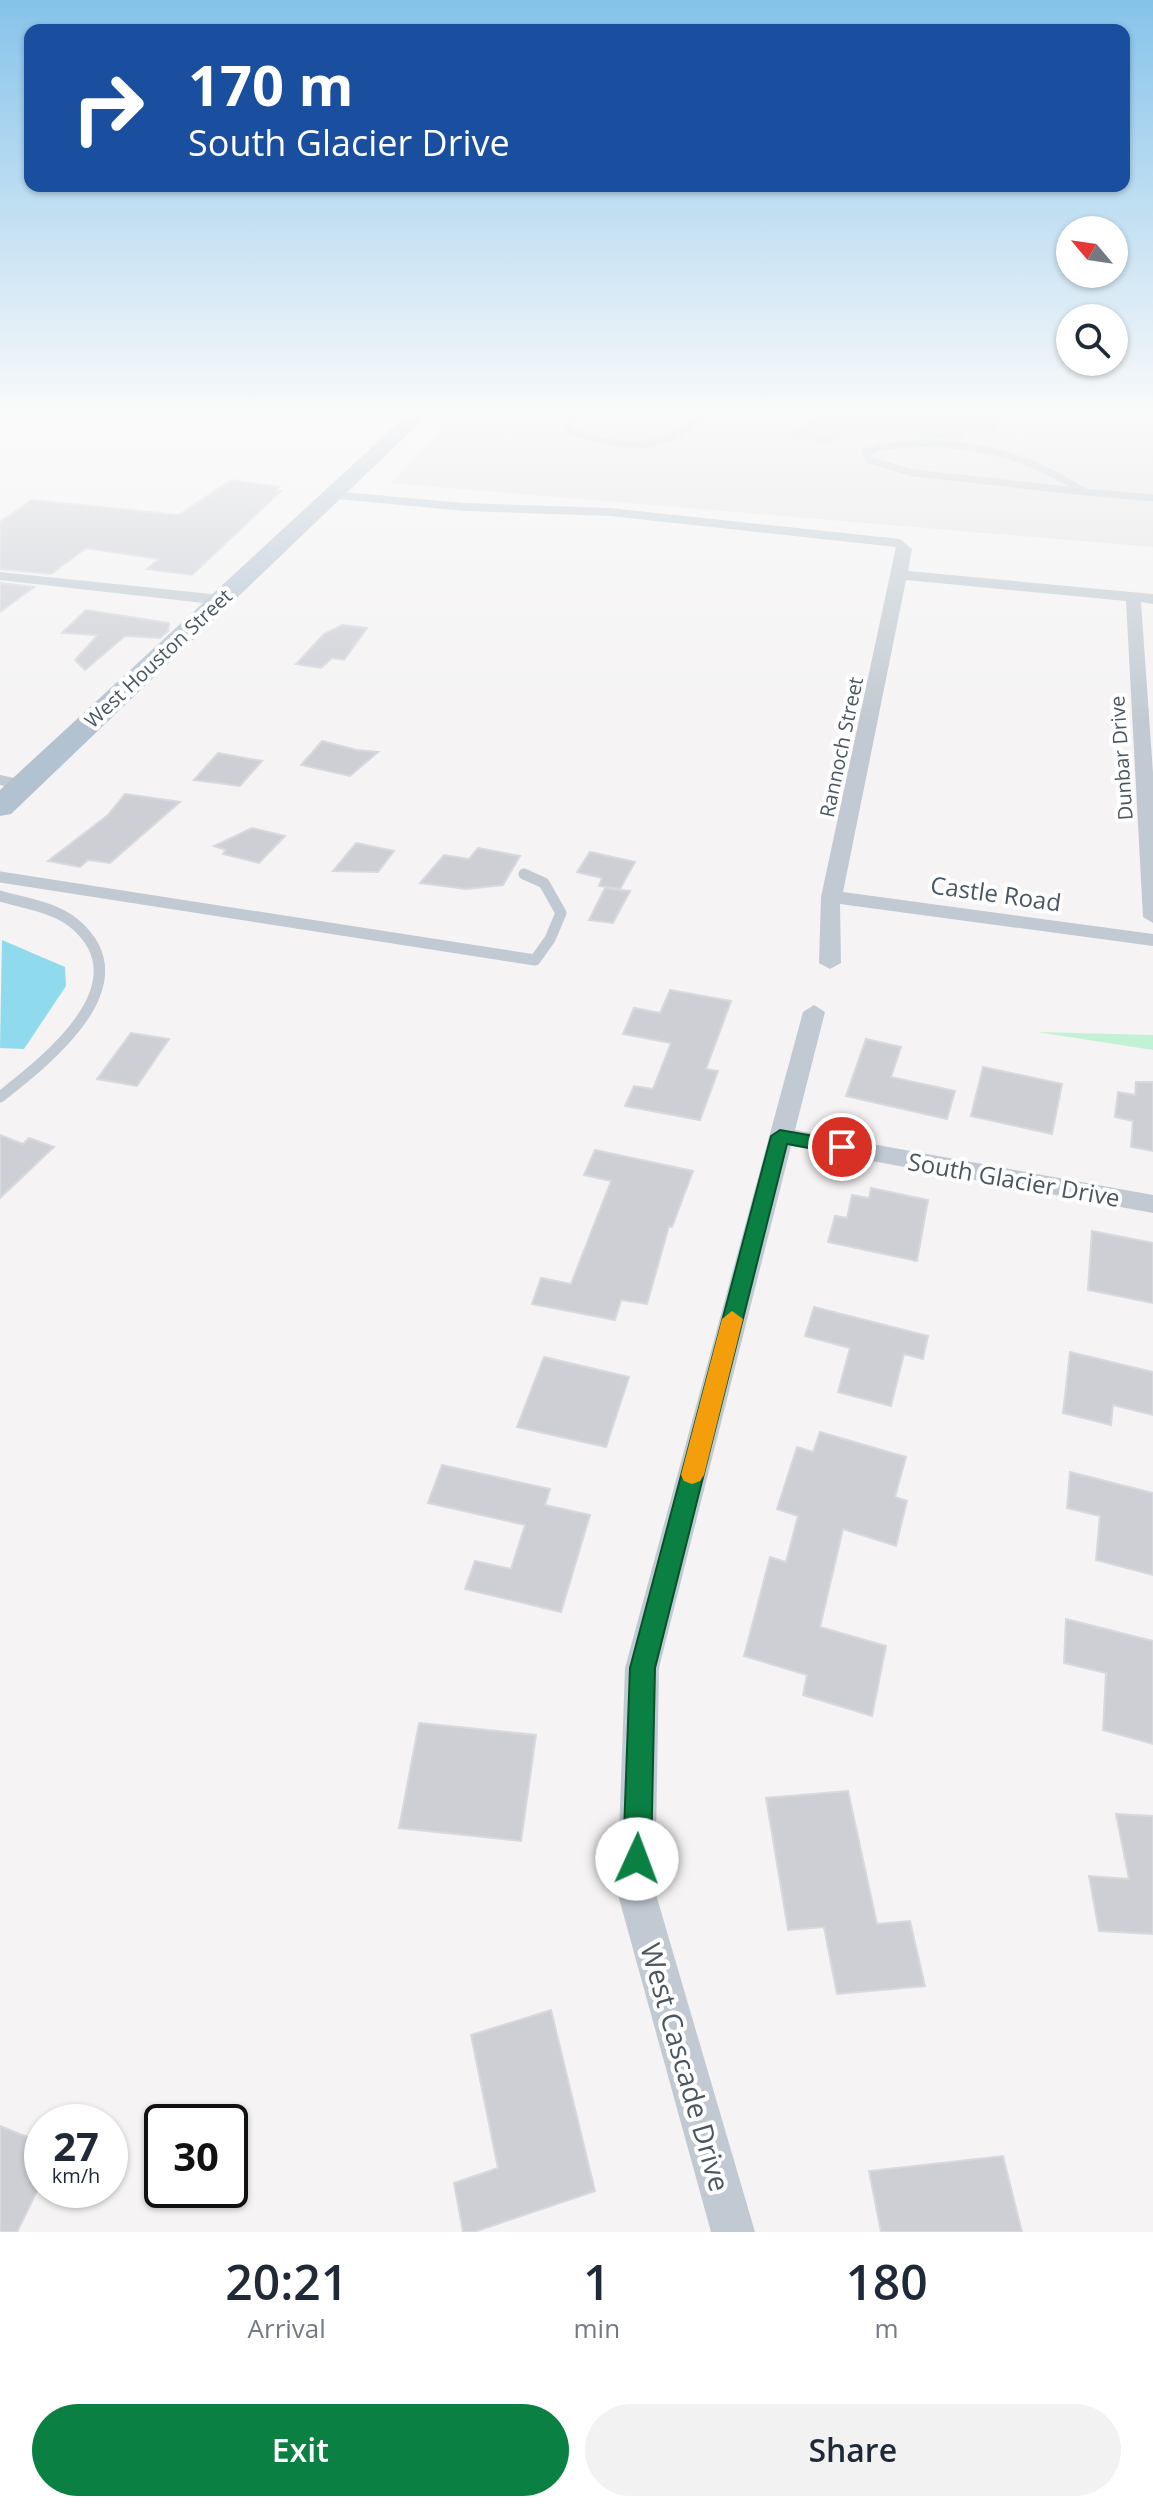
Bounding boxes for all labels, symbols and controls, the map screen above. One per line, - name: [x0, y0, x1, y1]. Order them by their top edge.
- text: 170 m: [188, 46, 354, 122]
- icon: right: [56, 56, 160, 160]
- text: South Glacier Drive: [188, 118, 510, 167]
- north arrow: [1056, 216, 1128, 288]
- map controls: [1056, 216, 1128, 376]
- button: search: [1056, 304, 1128, 376]
- street label: West Houston Street: [78, 582, 238, 734]
- street label: Rannoch Street: [813, 674, 869, 820]
- street label: Dunbar Drive: [1103, 695, 1139, 821]
- street label: Castle Road: [929, 868, 1063, 918]
- pin: [808, 1113, 876, 1181]
- icon: arrive: [820, 1125, 864, 1169]
- street label: South Glacier Drive: [906, 1144, 1122, 1214]
- position arrow: [595, 1817, 679, 1901]
- street label: West Cascade Drive: [632, 1939, 740, 2195]
- speed limit sign: 30: [144, 2104, 248, 2208]
- text: 27: [53, 2118, 99, 2173]
- text: km/h: [52, 2162, 100, 2189]
- text: 20:21: [225, 2249, 348, 2314]
- text: 1: [583, 2249, 611, 2314]
- text: 180: [845, 2249, 928, 2314]
- text: Arrival: [248, 2310, 326, 2346]
- text: min: [574, 2310, 620, 2346]
- text: m: [875, 2310, 899, 2346]
- button: Exit: [32, 2404, 569, 2496]
- button: Share: [585, 2404, 1121, 2496]

